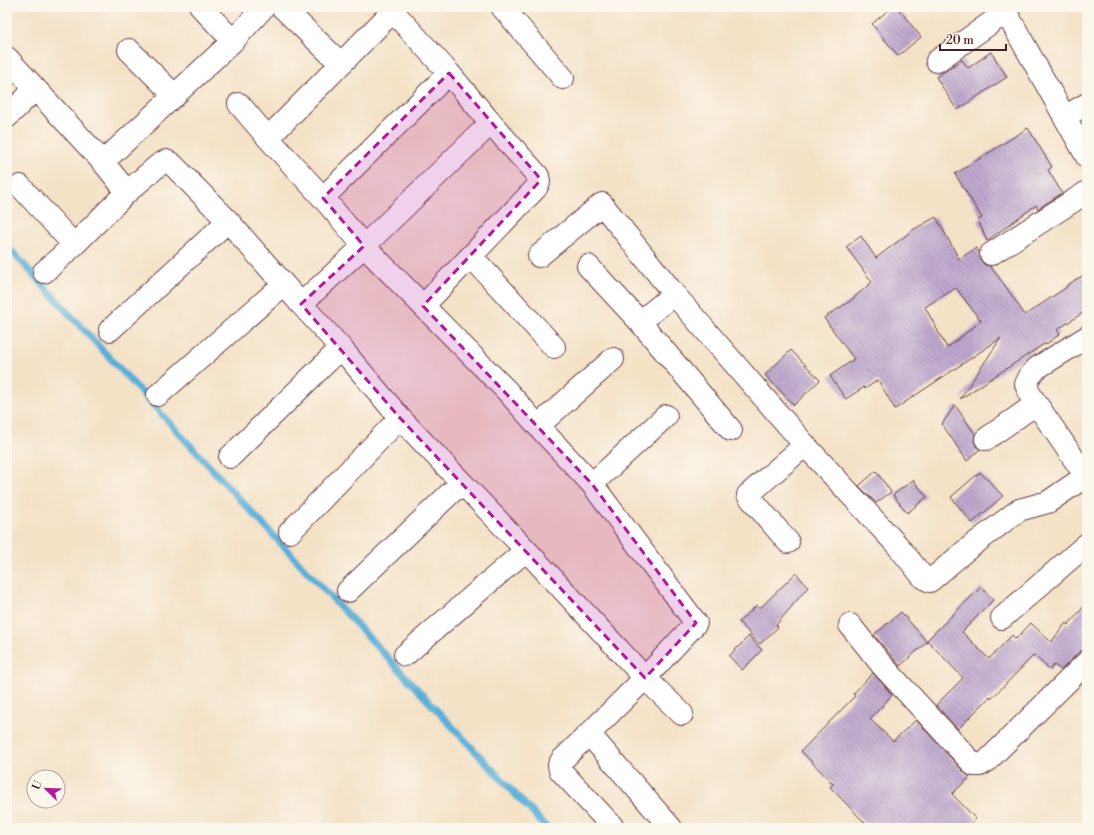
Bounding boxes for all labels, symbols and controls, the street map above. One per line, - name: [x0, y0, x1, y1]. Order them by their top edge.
- scale bar: [940, 26, 1006, 52]
- text: 20 m: [946, 33, 974, 48]
- north arrow: [26, 769, 66, 809]
- text: U: [30, 778, 46, 792]

